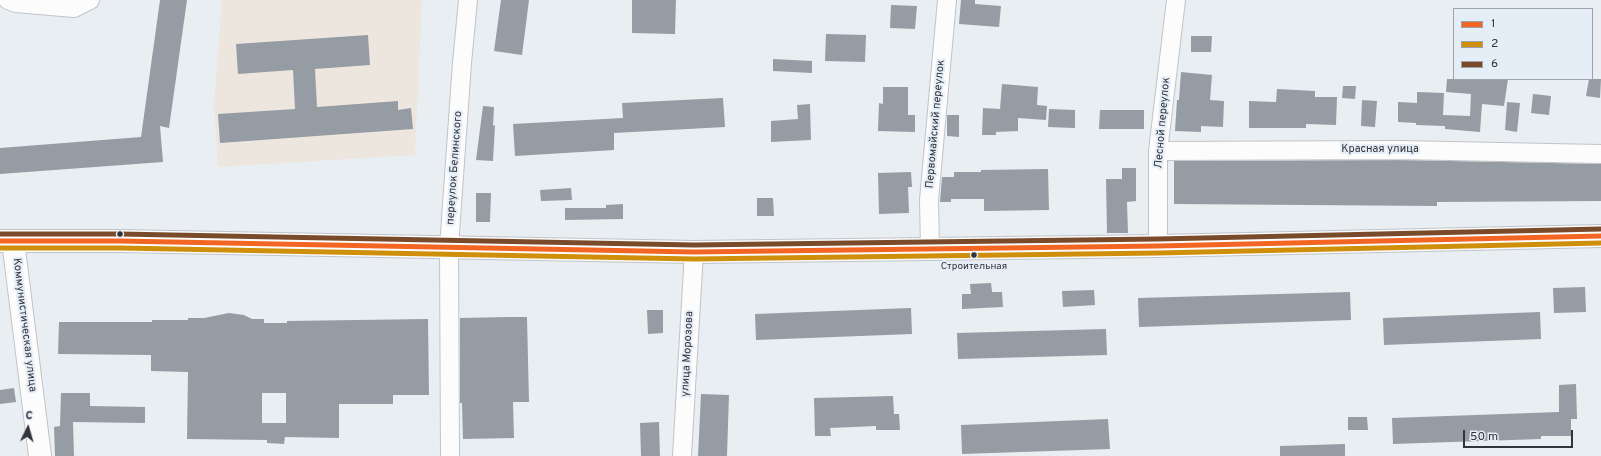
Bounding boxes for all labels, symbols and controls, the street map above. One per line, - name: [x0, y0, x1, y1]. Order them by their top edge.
- legend: [1453, 8, 1593, 80]
- text: 1: [1491, 16, 1495, 32]
- text: 2: [1491, 36, 1498, 52]
- text: 6: [1491, 56, 1498, 72]
- street label: Первомайский переулок: [924, 59, 948, 189]
- street label: Лесной переулок: [1152, 77, 1174, 169]
- street label: переулок Белинского: [444, 111, 466, 225]
- street label: Красная улица: [1341, 143, 1419, 157]
- unlabelled marker: [115, 229, 125, 239]
- marker: Строительная: [969, 250, 979, 260]
- street label: Коммунистическая улица: [9, 257, 39, 393]
- place label: Строительная: [941, 261, 1007, 273]
- street label: улица Морозова: [679, 311, 697, 397]
- north arrow: [8, 408, 48, 448]
- text: С: [25, 409, 33, 423]
- scale bar: [1465, 422, 1575, 448]
- text: 50 m: [1470, 429, 1498, 445]

